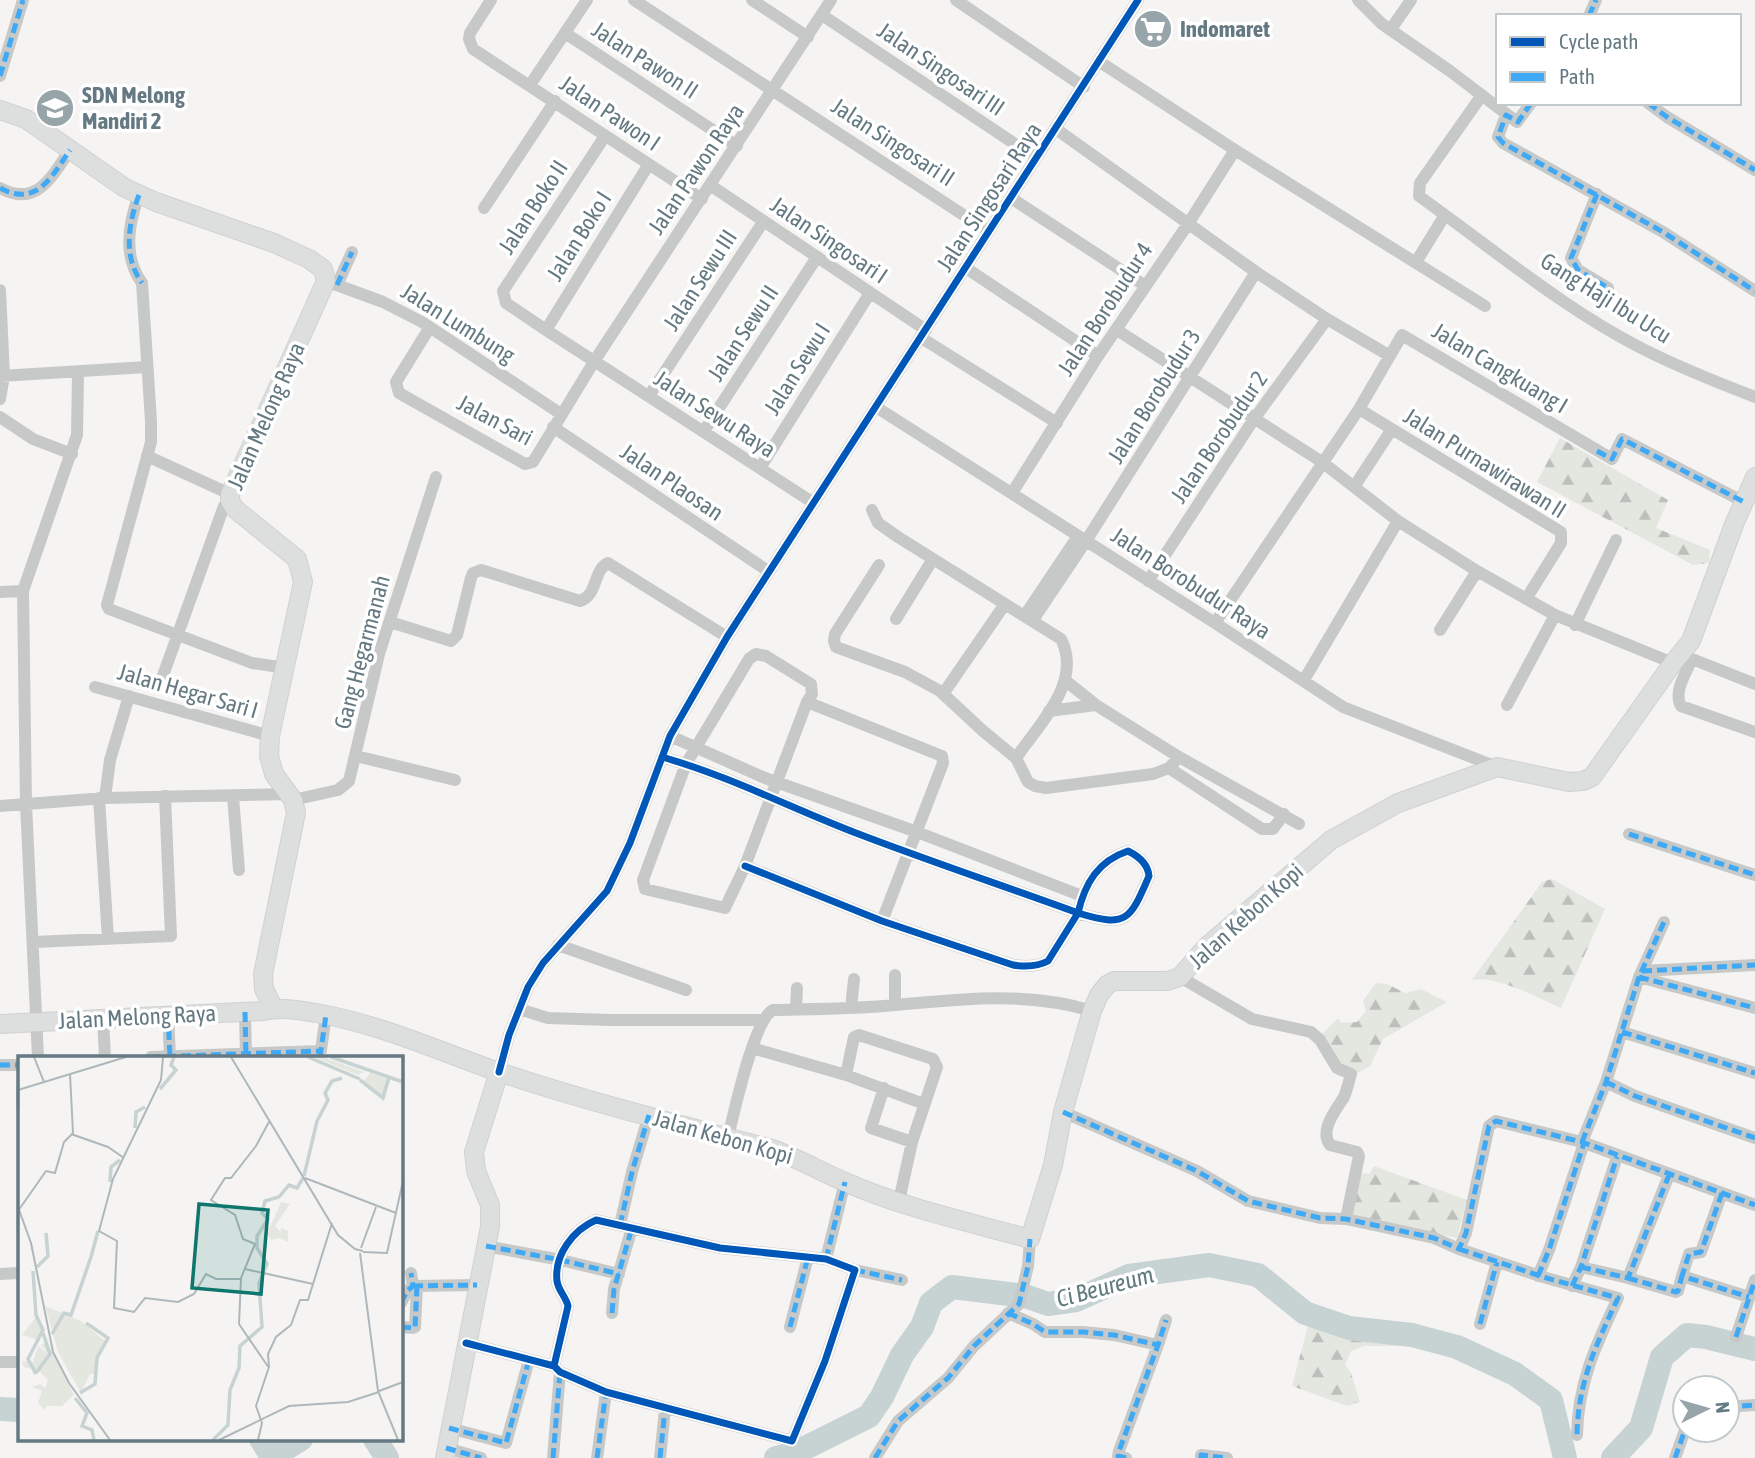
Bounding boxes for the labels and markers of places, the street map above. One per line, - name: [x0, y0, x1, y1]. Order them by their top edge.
- supermarket icon: Indomaret: [1132, 8, 1174, 50]
- place label: Indomaret: [1180, 16, 1270, 42]
- place label: SDN Melong Mandiri 2: [82, 82, 185, 134]
- school or university icon: SDN Melong Mandiri 2: [34, 87, 76, 129]

